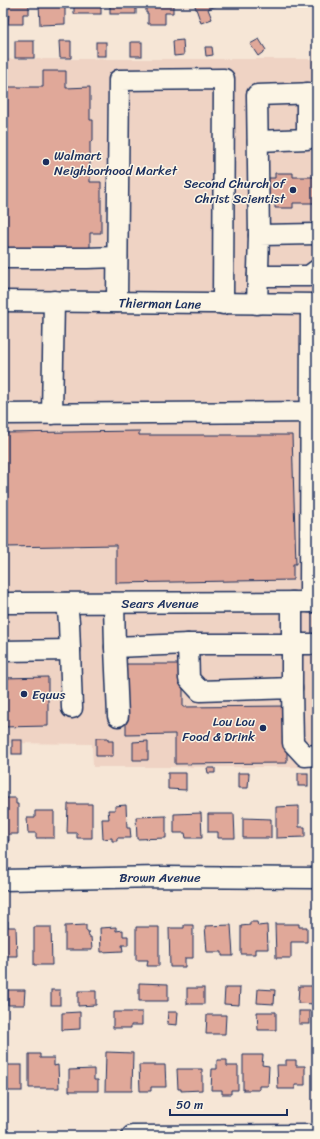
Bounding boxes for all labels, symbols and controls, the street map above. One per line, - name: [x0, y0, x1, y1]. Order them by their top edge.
- place label: Walmart Neighborhood Market: [54, 144, 178, 182]
- marker: Walmart Neighborhood Market: [41, 157, 51, 167]
- place label: Second Church of Christ Scientist: [184, 172, 286, 210]
- marker: Second Church of Christ Scientist: [288, 185, 298, 195]
- street label: Thierman Lane: [118, 291, 202, 316]
- street label: Sears Avenue: [121, 592, 199, 615]
- place label: Equus: [32, 683, 65, 706]
- marker: Equus: [19, 689, 29, 699]
- place label: Lou Lou Food & Drink: [182, 710, 255, 748]
- marker: Lou Lou Food & Drink: [258, 723, 268, 733]
- street label: Brown Avenue: [119, 866, 201, 889]
- scale bar: [170, 1091, 287, 1117]
- text: 50 m: [176, 1094, 203, 1116]

